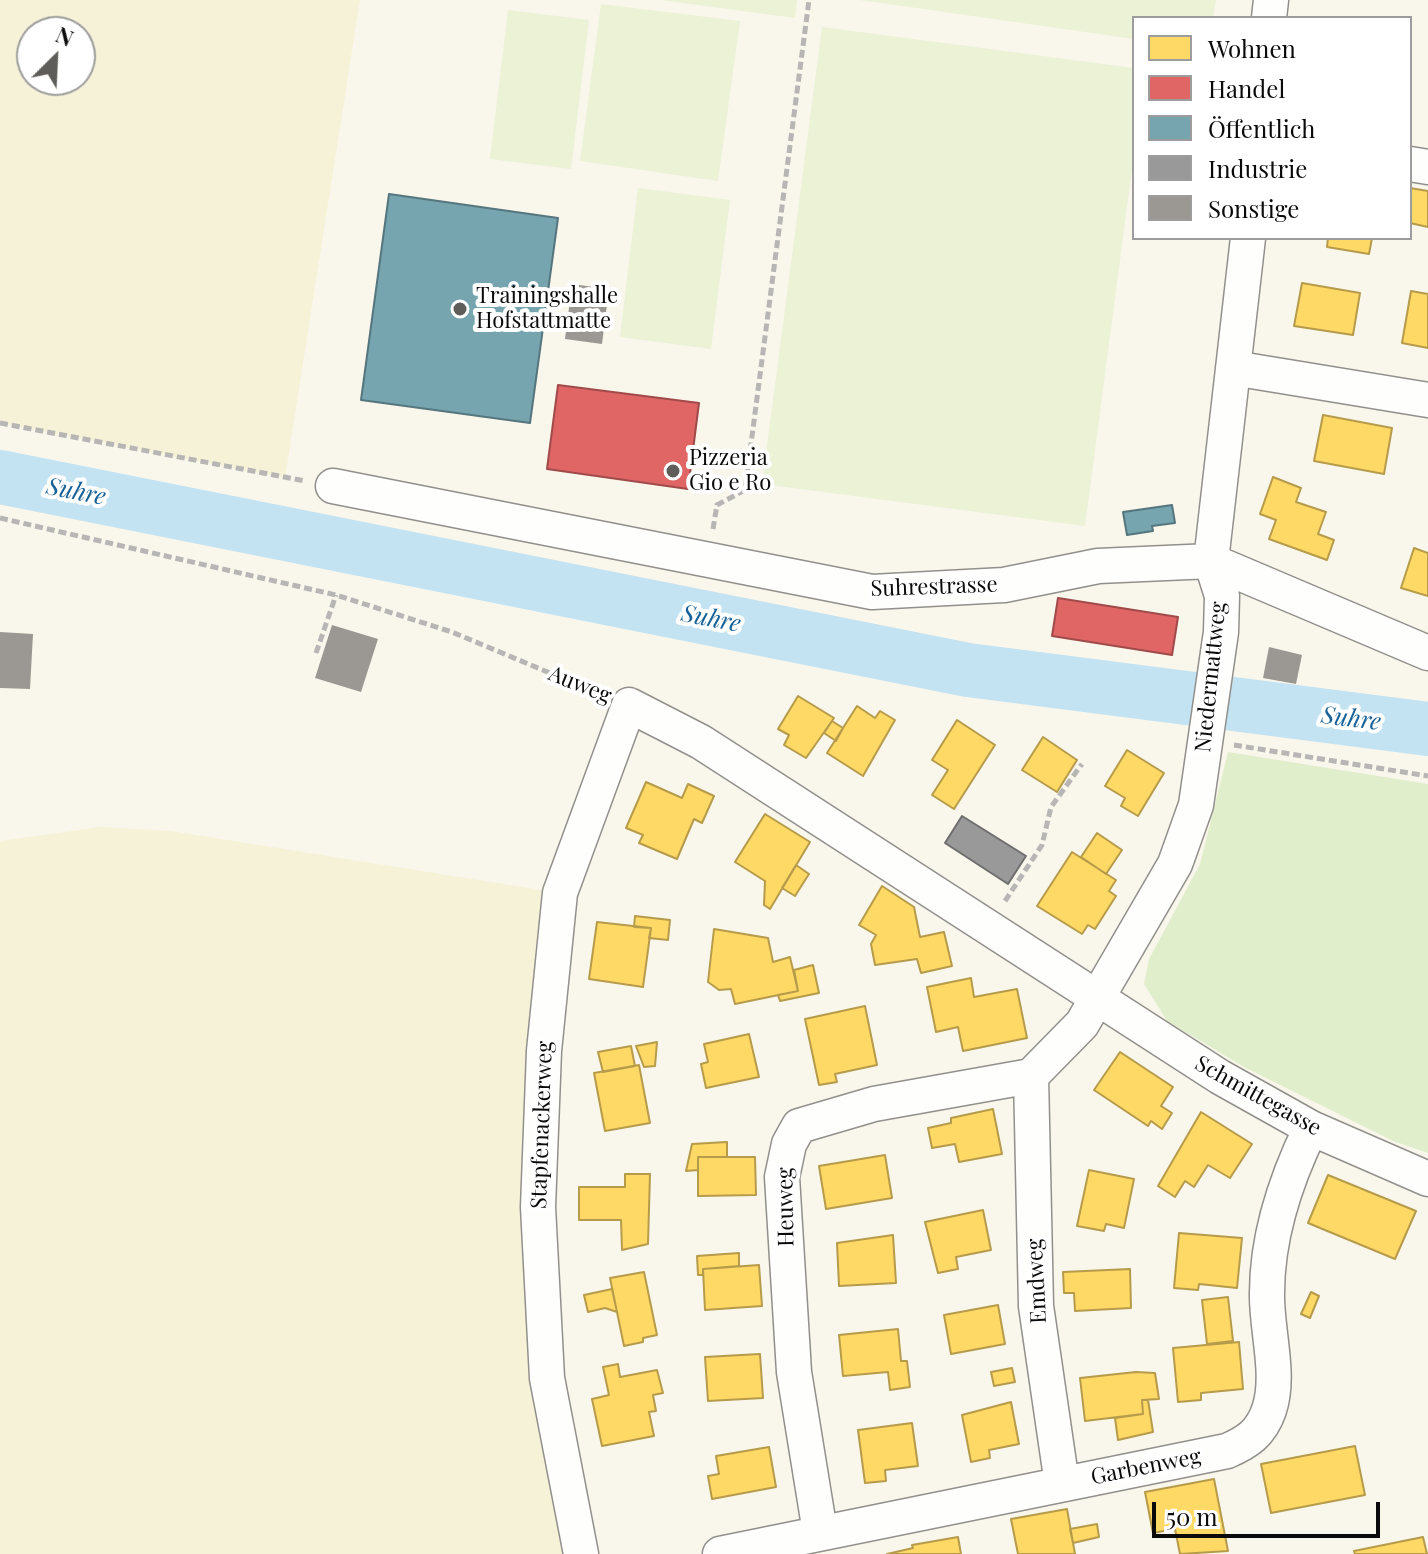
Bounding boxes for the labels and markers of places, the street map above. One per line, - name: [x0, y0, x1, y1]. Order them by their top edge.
- place label: Trainingshalle Hofstattmatte: [476, 283, 618, 334]
- marker: Trainingshalle Hofstattmatte: [451, 300, 469, 318]
- place label: Pizzeria Gio e Ro: [689, 445, 771, 496]
- marker: Pizzeria Gio e Ro: [664, 462, 682, 480]

